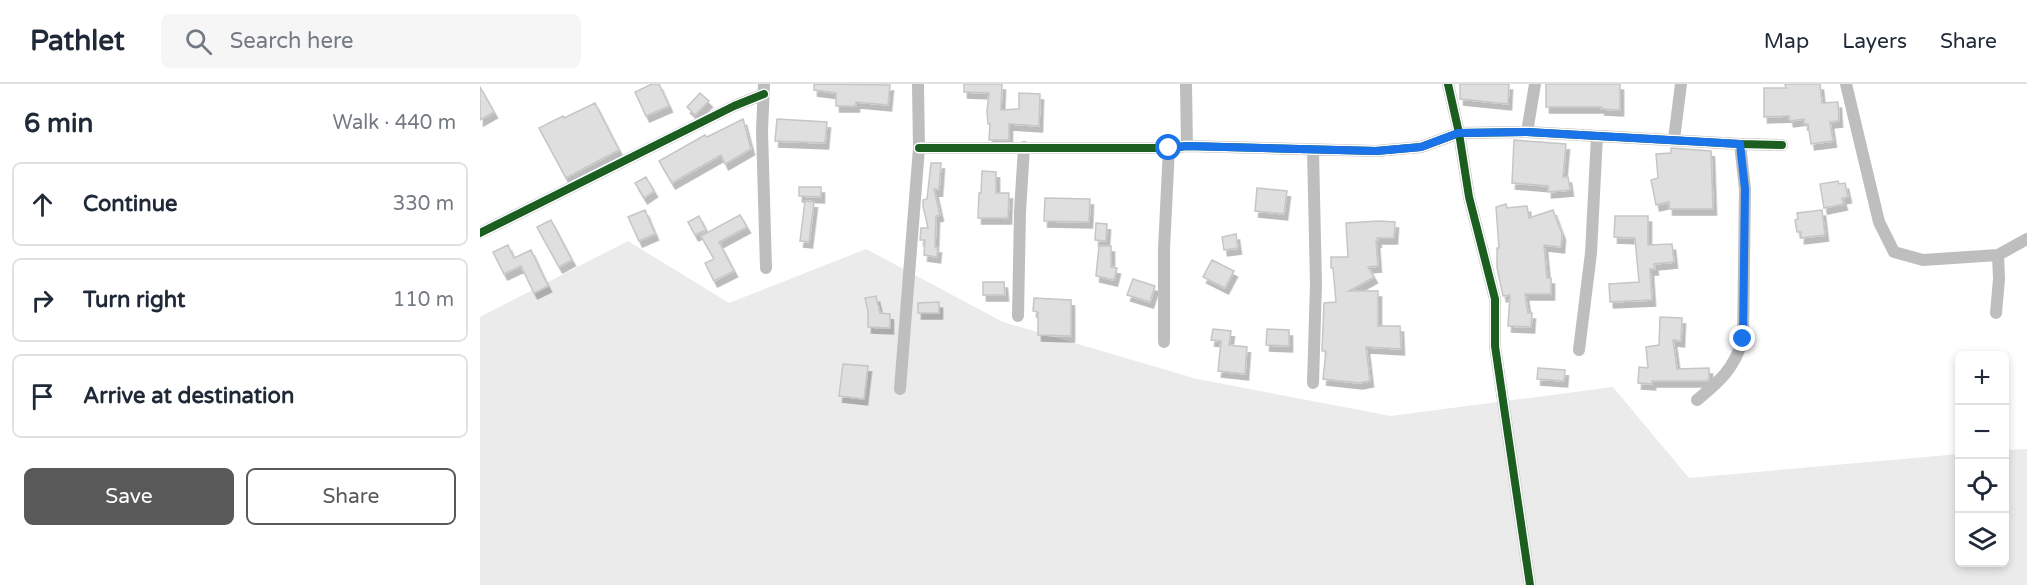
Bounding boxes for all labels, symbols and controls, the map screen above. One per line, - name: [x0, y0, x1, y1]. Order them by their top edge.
- search box: [161, 14, 581, 68]
- text: Pathlet: [30, 24, 125, 58]
- icon: search: [182, 25, 215, 58]
- text: Search here: [230, 28, 353, 54]
- text: Map: [1764, 29, 1809, 54]
- text: Layers: [1842, 29, 1907, 54]
- text: Share: [1940, 29, 1997, 54]
- text: 6 min: [24, 108, 93, 139]
- text: Walk · 440 m: [333, 111, 456, 135]
- route start: [1155, 134, 1181, 160]
- icon: ahead: [26, 188, 59, 221]
- text: Continue: [83, 191, 178, 217]
- text: 330 m: [393, 192, 454, 216]
- icon: right: [26, 284, 59, 317]
- text: Turn right: [83, 287, 185, 313]
- text: 110 m: [393, 288, 454, 312]
- route end: [1729, 325, 1755, 351]
- map controls: [1955, 351, 2009, 567]
- button: +: [1955, 351, 2009, 405]
- icon: arrive: [26, 380, 59, 413]
- text: Arrive at destination: [83, 383, 294, 409]
- button: −: [1955, 405, 2009, 459]
- button: locate: [1955, 459, 2009, 513]
- button: Save: [24, 468, 234, 525]
- button: Share: [246, 468, 456, 525]
- button: layers: [1955, 513, 2009, 567]

